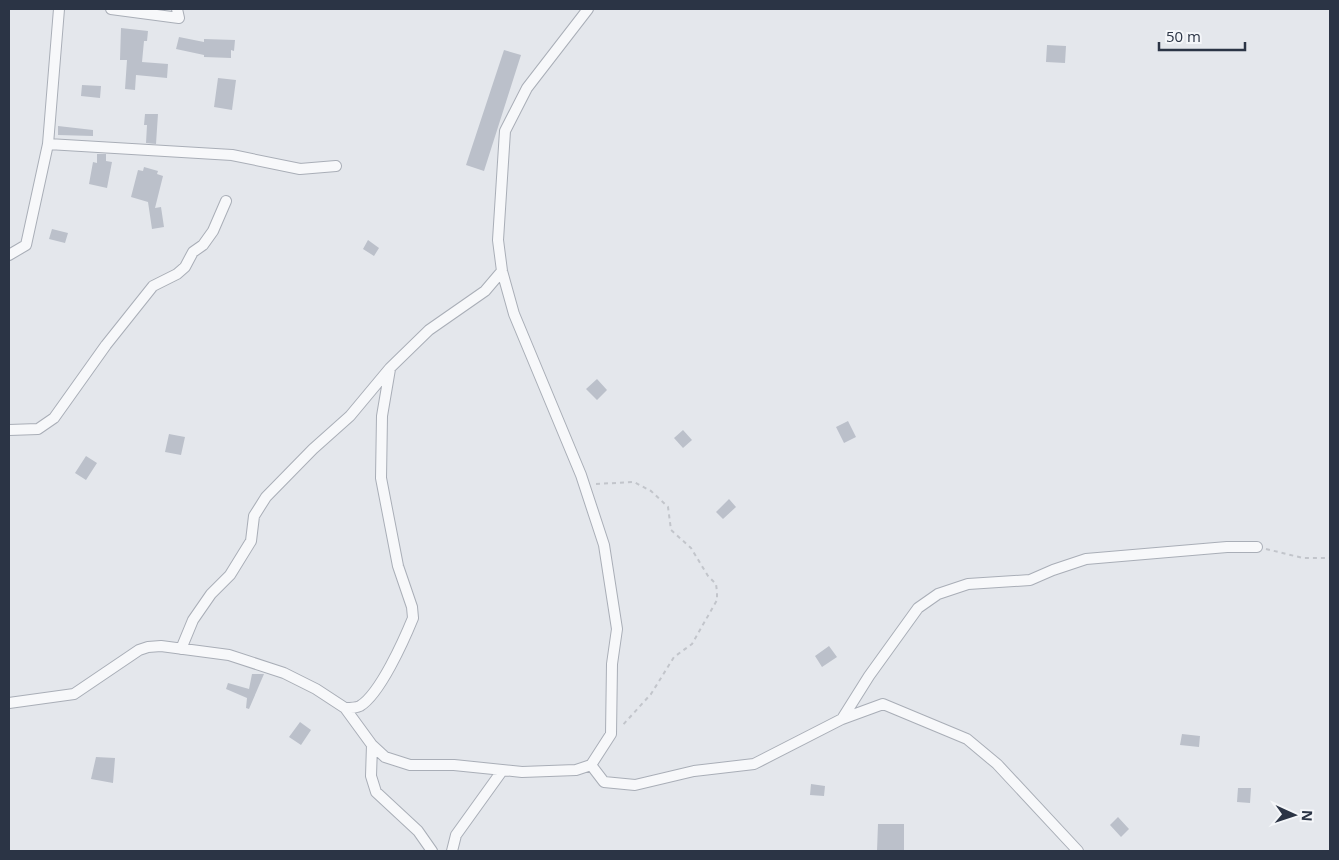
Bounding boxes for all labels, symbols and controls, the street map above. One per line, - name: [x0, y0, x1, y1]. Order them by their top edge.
- scale bar: [1159, 20, 1245, 52]
- text: 50 m: [1166, 26, 1201, 46]
- north arrow: [1269, 790, 1319, 840]
- text: N: [1298, 810, 1317, 822]

